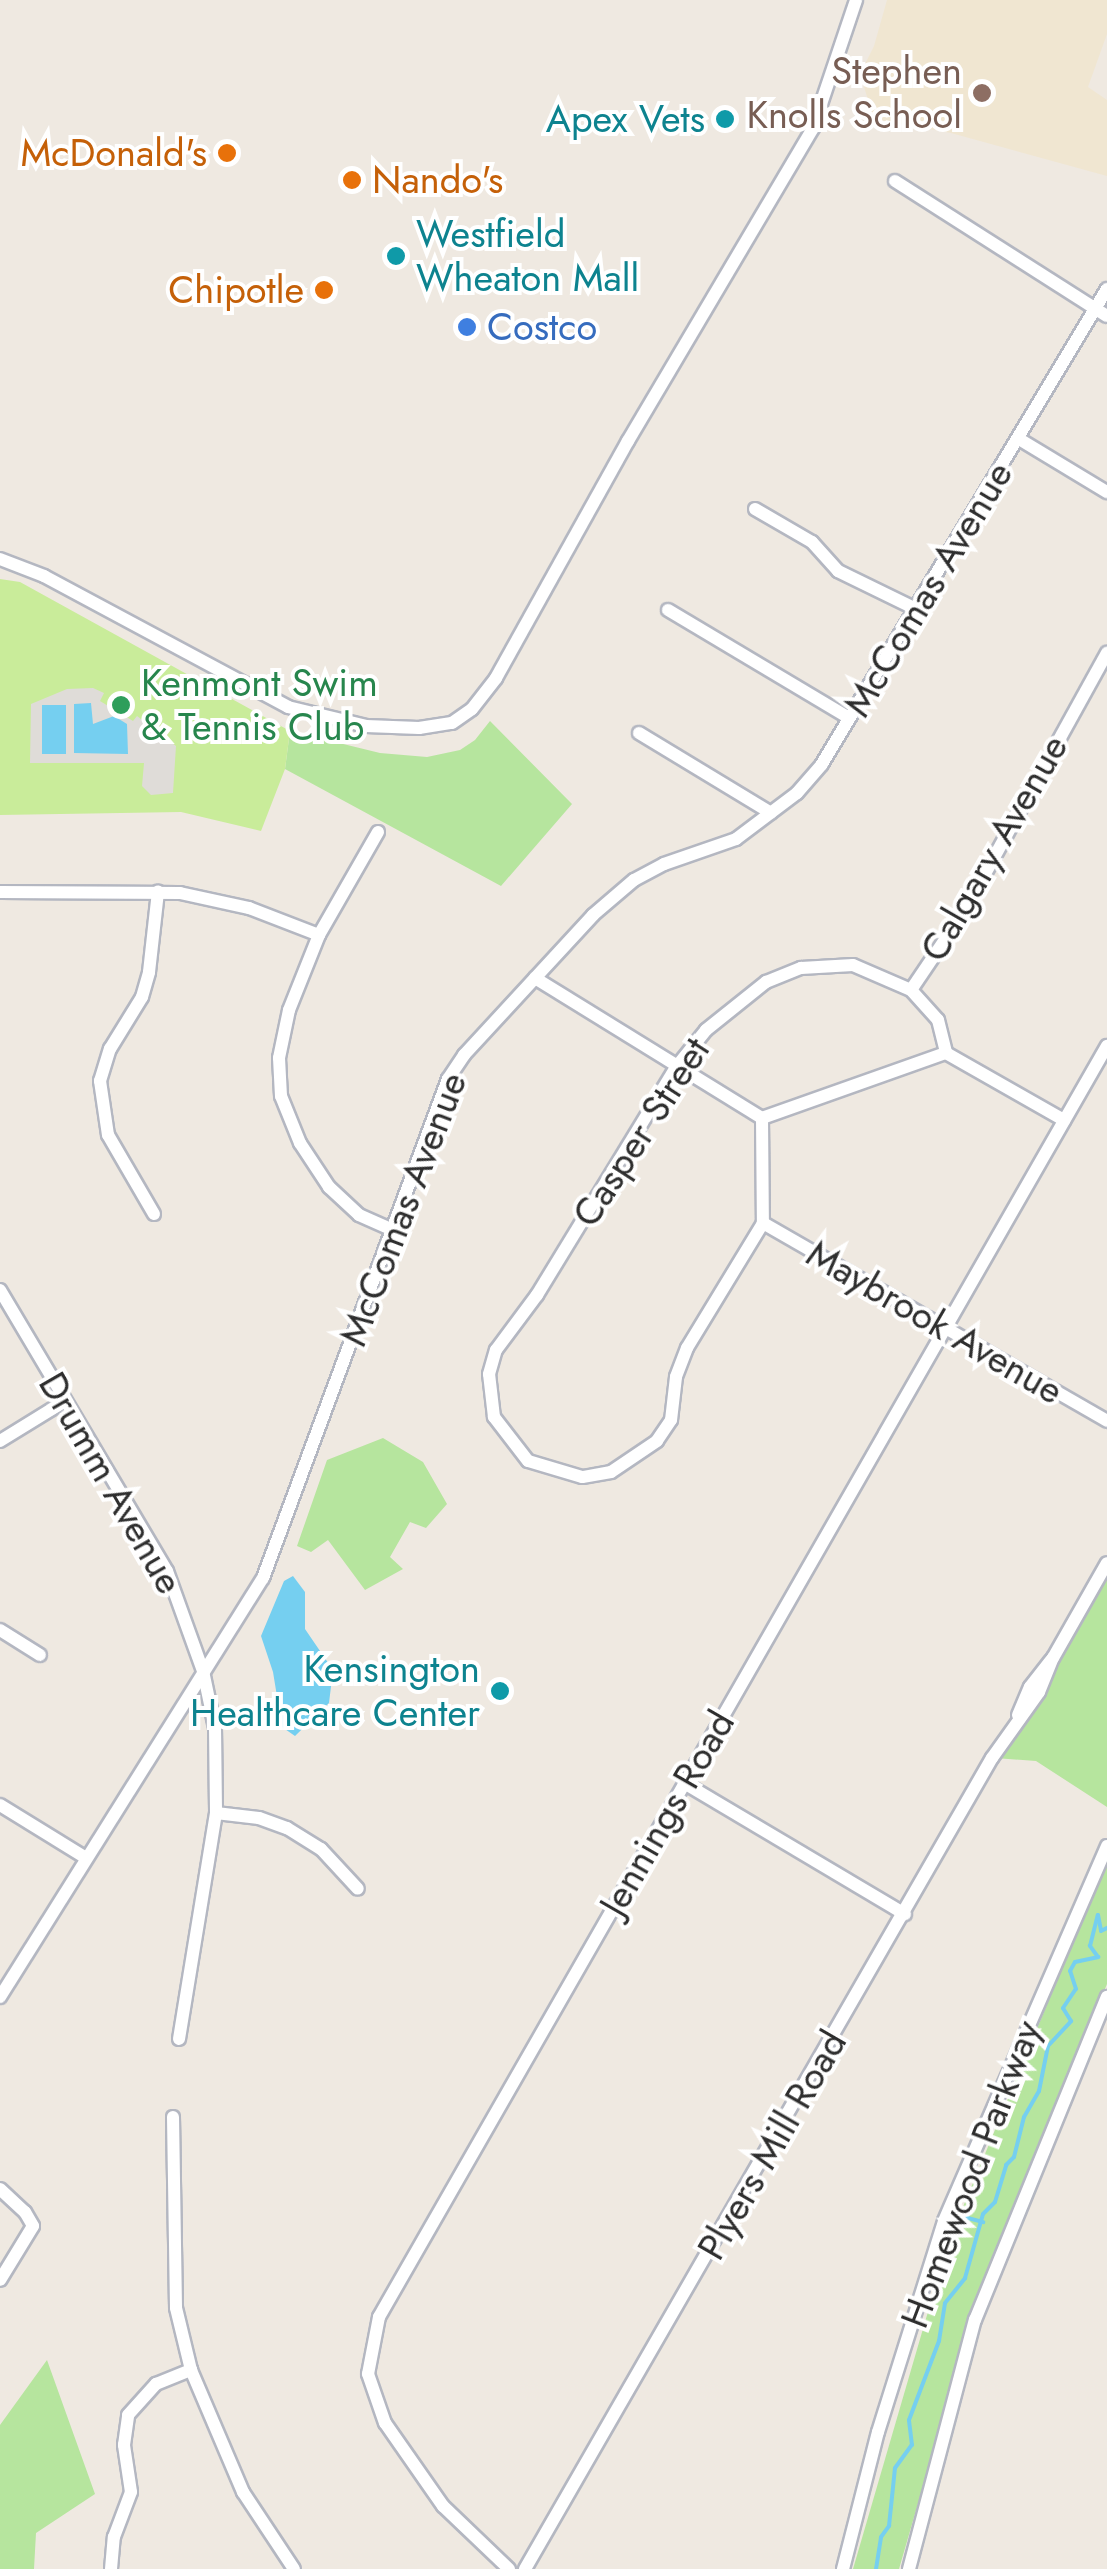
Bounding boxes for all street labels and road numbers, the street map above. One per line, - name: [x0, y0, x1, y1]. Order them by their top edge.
- street label: McComas Avenue: [834, 454, 1022, 724]
- street label: Calgary Avenue: [911, 727, 1077, 969]
- street label: Casper Street: [563, 1029, 719, 1235]
- street label: McComas Avenue: [330, 1066, 476, 1352]
- street label: Maybrook Avenue: [799, 1230, 1071, 1414]
- street label: Drumm Avenue: [29, 1364, 193, 1602]
- street label: Jennings Road: [590, 1703, 744, 1923]
- street label: Homewood Parkway: [891, 2014, 1051, 2334]
- street label: Plyers Mill Road: [688, 2023, 856, 2267]

